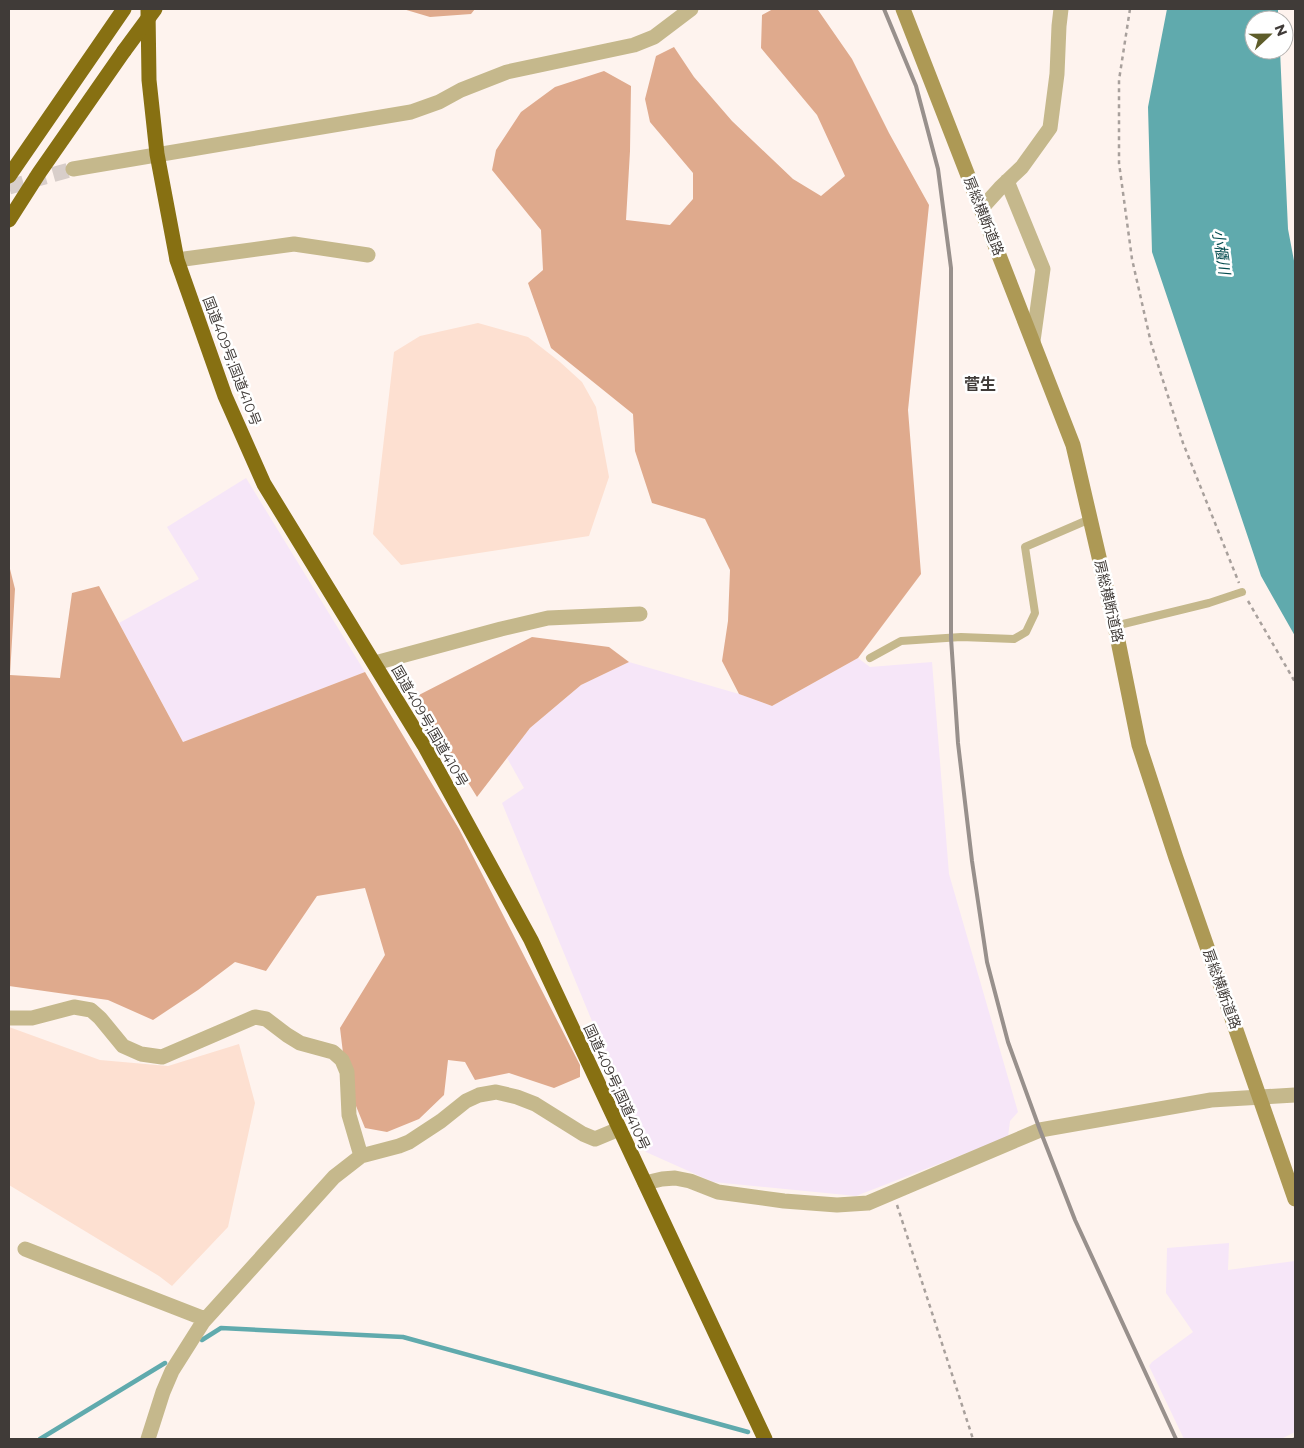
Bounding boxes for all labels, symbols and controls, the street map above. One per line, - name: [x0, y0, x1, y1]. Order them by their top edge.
- north arrow: [1244, 10, 1294, 60]
- text: N: [1271, 22, 1292, 39]
- street label: 房総横断道路: [960, 174, 1008, 258]
- water label: 小櫃川: [1209, 228, 1235, 278]
- street label: 国道409号;国道410号: [199, 294, 265, 428]
- district label: 菅生: [964, 375, 996, 394]
- street label: 房総横断道路: [1091, 558, 1127, 644]
- street label: 国道409号;国道410号: [388, 662, 472, 790]
- street label: 房総横断道路: [1199, 946, 1245, 1032]
- street label: 国道409号;国道410号: [580, 1021, 654, 1153]

